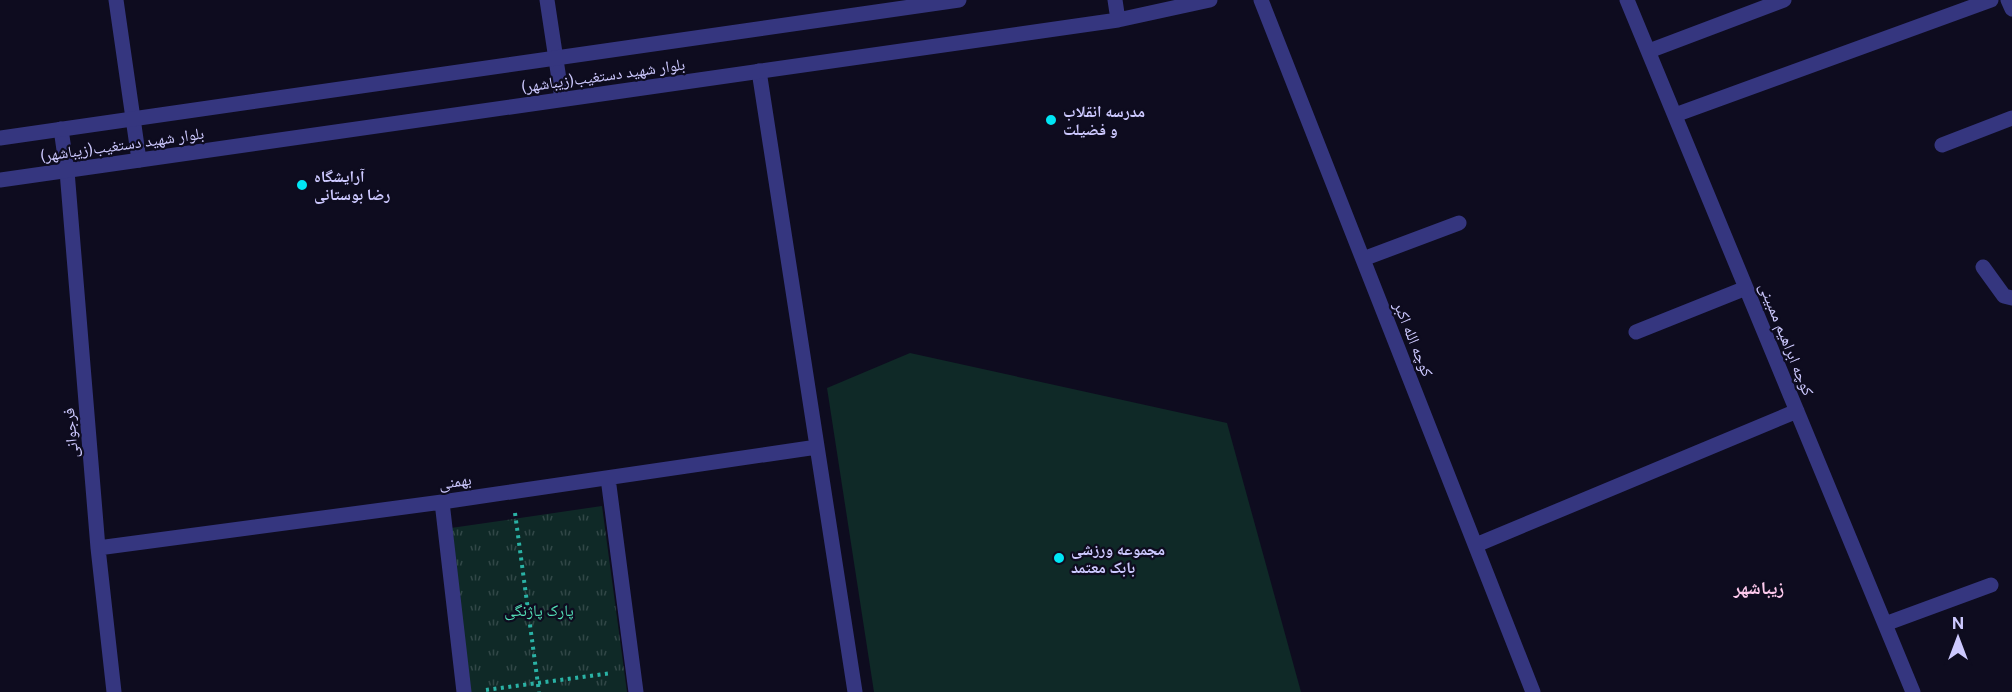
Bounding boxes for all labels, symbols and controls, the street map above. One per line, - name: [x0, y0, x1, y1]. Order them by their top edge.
- street label: بلوار شهید دستغیب(زیباشهر): [520, 55, 686, 96]
- place label: مدرسه انقلاب و فضیلت: [1063, 102, 1145, 139]
- marker: مدرسه انقلاب و فضیلت: [1044, 113, 1058, 127]
- street label: بلوار شهید دستغیب(زیباشهر): [39, 124, 205, 165]
- place label: آرایشگاه رضا بوستانی: [314, 167, 390, 204]
- marker: آرایشگاه رضا بوستانی: [295, 178, 309, 192]
- street label: کوچه ابراهیم ممبینی: [1754, 280, 1818, 399]
- street label: کوچه الله اکبر: [1390, 298, 1437, 380]
- street label: فرجوانی: [59, 407, 83, 459]
- street label: بهمنی: [438, 470, 473, 494]
- place label: مجموعه ورزشی بابک معتمد: [1071, 540, 1165, 577]
- marker: مجموعه ورزشی بابک معتمد: [1052, 551, 1066, 565]
- district label: زیباشهر: [1733, 577, 1784, 599]
- park label: پارک پاژنگی: [504, 601, 574, 621]
- north arrow: [1928, 608, 1988, 668]
- text: N: [1952, 614, 1964, 633]

